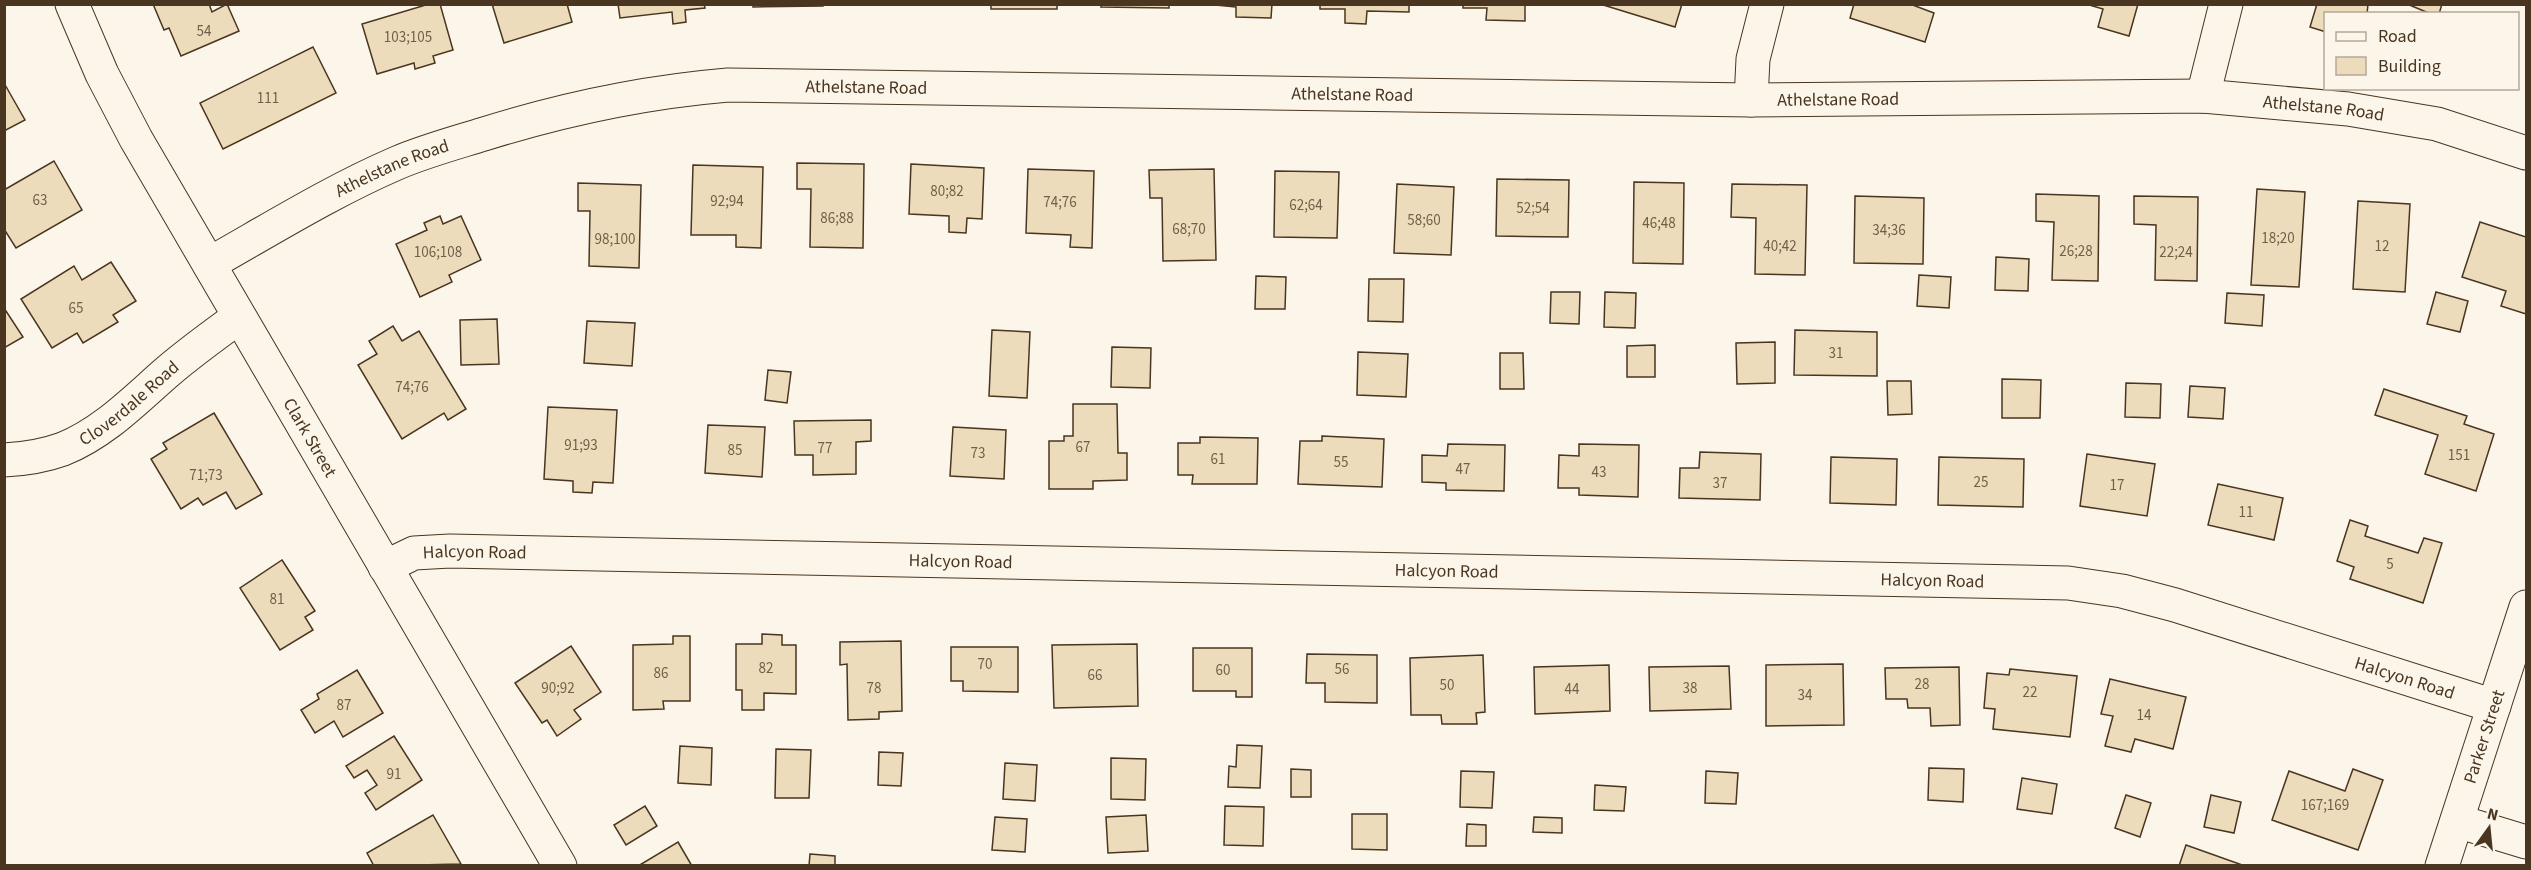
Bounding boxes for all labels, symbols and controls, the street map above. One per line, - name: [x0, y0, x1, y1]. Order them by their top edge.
- legend: [2324, 12, 2519, 90]
- house number: 54: [197, 21, 212, 42]
- text: Road: [2378, 24, 2417, 49]
- house number: 103;105: [384, 27, 432, 48]
- text: Building: [2378, 54, 2441, 79]
- street label: Athelstane Road: [805, 74, 928, 101]
- street label: Athelstane Road: [1291, 81, 1413, 108]
- street label: Athelstane Road: [1777, 87, 1899, 113]
- house number: 111: [257, 88, 279, 109]
- street label: Athelstane Road: [2262, 89, 2386, 128]
- street label: Athelstane Road: [331, 133, 452, 204]
- house number: 80;82: [930, 181, 964, 202]
- house number: 63: [33, 190, 47, 211]
- house number: 92;94: [710, 191, 744, 212]
- house number: 74;76: [1043, 192, 1077, 213]
- house number: 62;64: [1289, 195, 1323, 216]
- house number: 52;54: [1516, 198, 1550, 219]
- house number: 86;88: [820, 208, 854, 229]
- house number: 58;60: [1407, 210, 1441, 231]
- house number: 46;48: [1642, 213, 1676, 234]
- house number: 68;70: [1172, 219, 1206, 240]
- house number: 34;36: [1872, 220, 1906, 241]
- house number: 18;20: [2261, 228, 2295, 249]
- house number: 98;100: [594, 229, 636, 250]
- house number: 40;42: [1763, 236, 1797, 257]
- house number: 12: [2375, 236, 2389, 257]
- house number: 26;28: [2059, 241, 2093, 262]
- house number: 106;108: [414, 242, 462, 263]
- house number: 22;24: [2159, 242, 2193, 263]
- house number: 65: [69, 298, 83, 319]
- house number: 31: [1829, 343, 1843, 364]
- street label: Cloverdale Road: [75, 355, 185, 452]
- house number: 74;76: [395, 377, 429, 398]
- street label: Clark Street: [277, 393, 343, 482]
- house number: 91;93: [564, 435, 598, 456]
- house number: 67: [1076, 437, 1090, 458]
- house number: 77: [818, 438, 832, 459]
- house number: 85: [728, 440, 742, 461]
- house number: 73: [971, 443, 985, 464]
- house number: 151: [2448, 445, 2470, 466]
- house number: 61: [1211, 449, 1225, 470]
- house number: 55: [1334, 452, 1348, 473]
- house number: 47: [1456, 459, 1470, 480]
- house number: 43: [1592, 462, 1606, 483]
- house number: 71;73: [189, 465, 223, 486]
- house number: 25: [1974, 472, 1988, 493]
- house number: 37: [1713, 473, 1727, 494]
- house number: 17: [2110, 475, 2124, 496]
- house number: 11: [2239, 502, 2253, 523]
- street label: Halcyon Road: [422, 539, 527, 566]
- street label: Halcyon Road: [908, 548, 1013, 575]
- house number: 5: [2386, 554, 2394, 575]
- street label: Halcyon Road: [1394, 558, 1499, 585]
- street label: Halcyon Road: [1880, 567, 1985, 594]
- house number: 81: [270, 589, 284, 610]
- street label: Halcyon Road: [2351, 651, 2458, 706]
- house number: 70: [978, 654, 992, 675]
- house number: 82: [759, 658, 773, 679]
- house number: 56: [1335, 659, 1349, 680]
- house number: 60: [1216, 660, 1230, 681]
- house number: 86: [654, 663, 668, 684]
- house number: 66: [1088, 665, 1102, 686]
- house number: 28: [1915, 674, 1929, 695]
- house number: 50: [1440, 675, 1454, 696]
- house number: 90;92: [541, 678, 575, 699]
- house number: 78: [867, 678, 881, 699]
- house number: 38: [1683, 678, 1697, 699]
- house number: 44: [1565, 679, 1580, 700]
- house number: 22: [2023, 682, 2037, 703]
- house number: 34: [1798, 685, 1813, 706]
- street label: Parker Street: [2458, 687, 2511, 787]
- house number: 87: [337, 695, 351, 716]
- house number: 14: [2137, 705, 2152, 726]
- house number: 91: [387, 764, 401, 785]
- house number: 167;169: [2301, 795, 2349, 816]
- north arrow: [2459, 798, 2519, 858]
- text: N: [2485, 802, 2501, 826]

